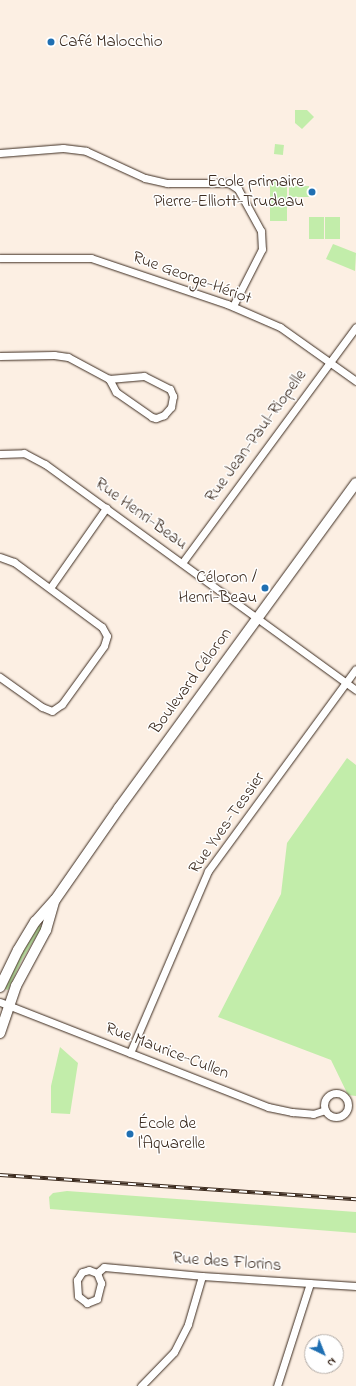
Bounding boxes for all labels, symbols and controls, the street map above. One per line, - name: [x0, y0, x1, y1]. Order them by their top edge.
- place label: Café Malocchio: [59, 32, 163, 52]
- marker: Café Malocchio: [46, 37, 56, 47]
- place label: Ecole primaire Pierre-Elliott-Trudeau: [154, 172, 304, 212]
- marker: Ecole primaire Pierre-Elliott-Trudeau: [307, 187, 317, 197]
- street label: Rue George-Hériot: [130, 247, 254, 309]
- street label: Rue Jean-Paul-Riopelle: [201, 366, 311, 506]
- street label: Rue Henri-Beau: [91, 474, 191, 554]
- place label: Céloron / Henri-Beau: [179, 568, 257, 608]
- marker: Céloron / Henri-Beau: [260, 583, 270, 593]
- street label: Boulevard Céloron: [146, 624, 236, 738]
- street label: Rue Yves-Tessier: [184, 768, 270, 878]
- street label: Rue Maurice-Cullen: [102, 1018, 232, 1084]
- place label: École de l'Aquarelle: [138, 1114, 205, 1154]
- marker: École de l'Aquarelle: [125, 1129, 135, 1139]
- street label: Rue des Florins: [172, 1248, 282, 1276]
- north arrow: [304, 1334, 344, 1374]
- text: N: [323, 1354, 340, 1370]

